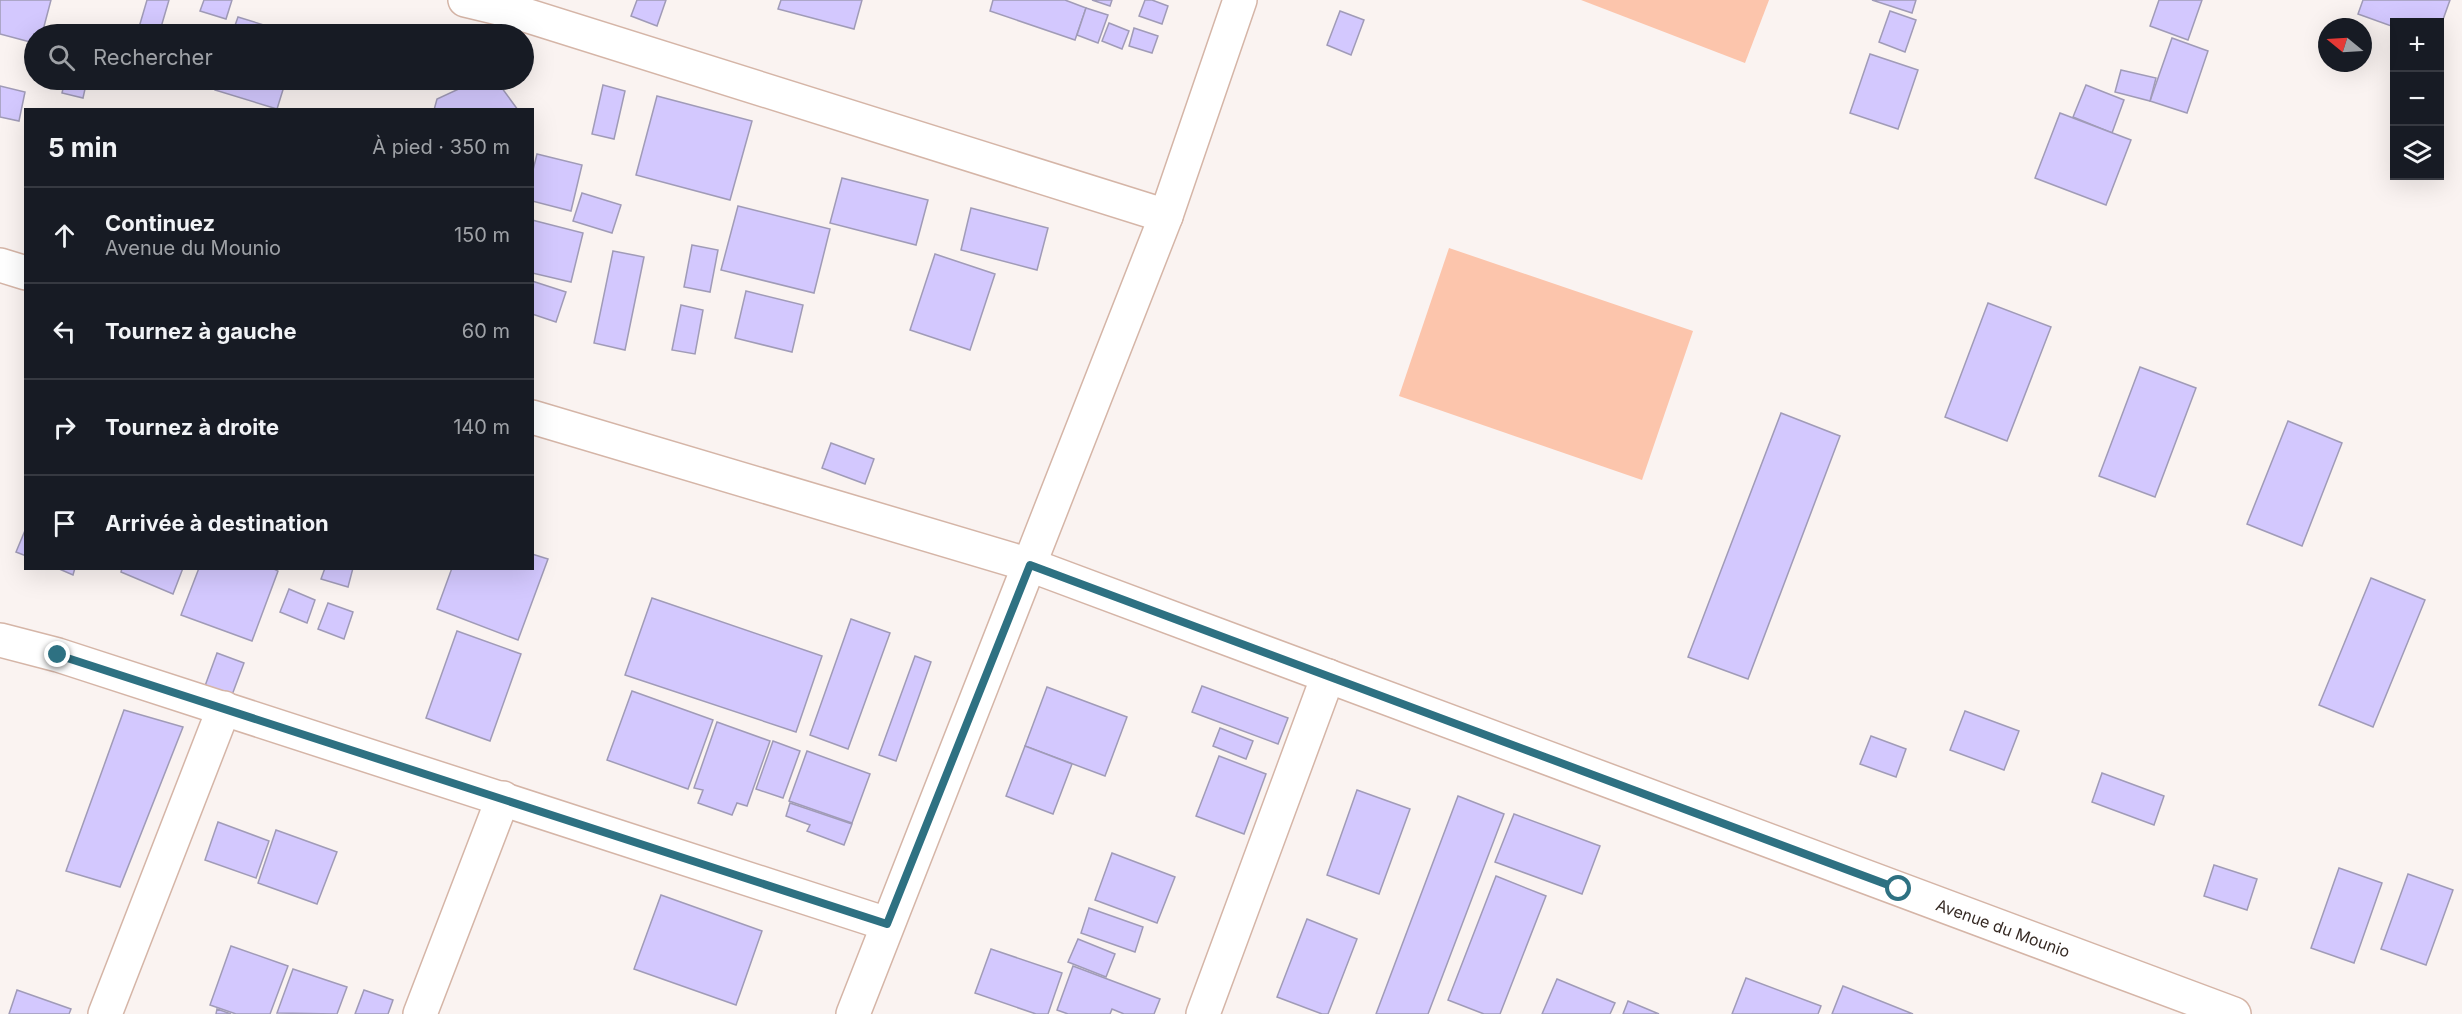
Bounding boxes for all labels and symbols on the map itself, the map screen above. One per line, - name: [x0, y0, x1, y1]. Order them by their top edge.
- north arrow: [2318, 18, 2372, 72]
- route end: [44, 641, 70, 667]
- route start: [1885, 875, 1911, 901]
- street label: Avenue du Mounio: [1933, 895, 2073, 961]

